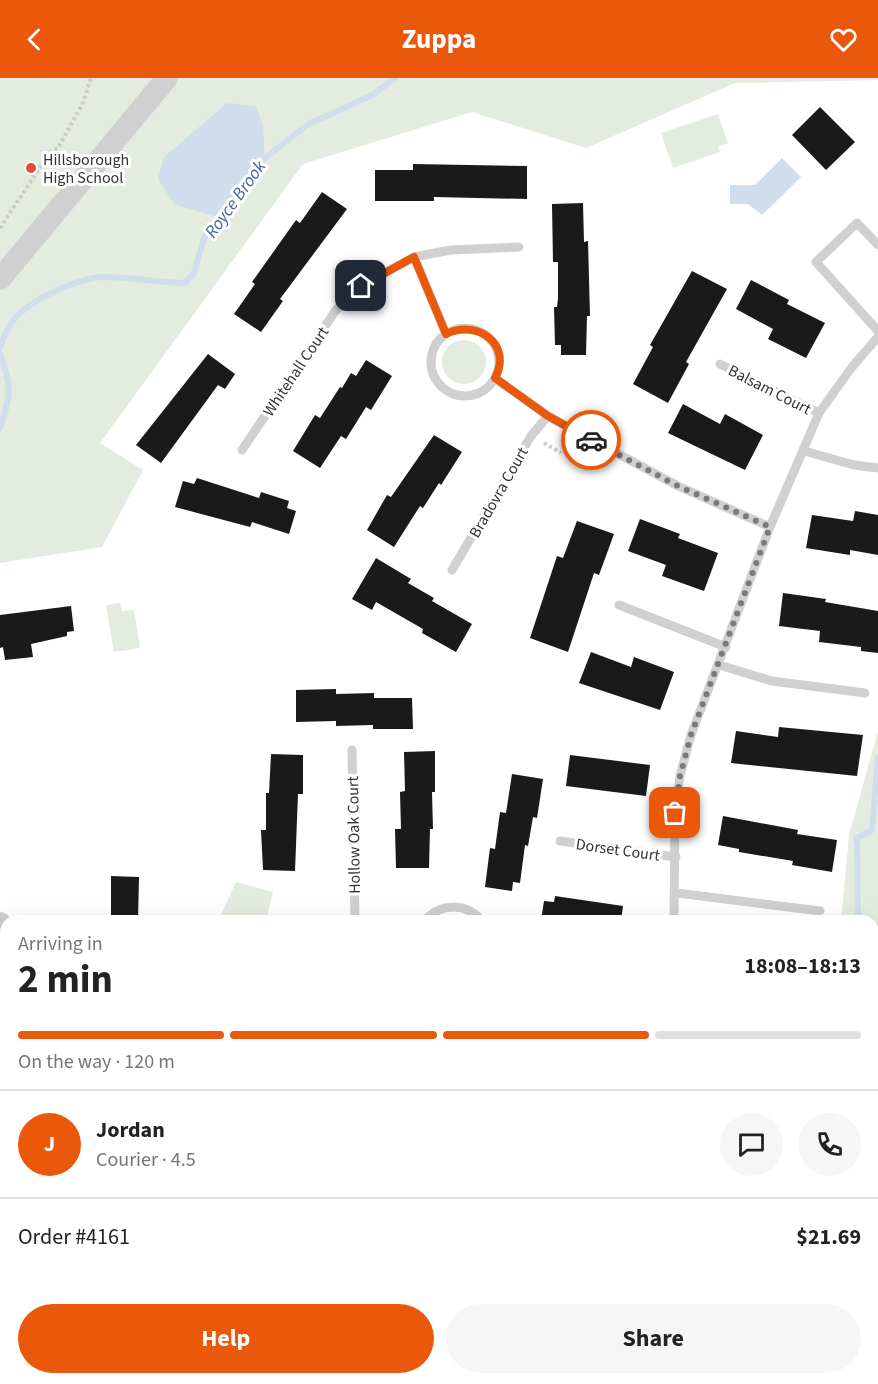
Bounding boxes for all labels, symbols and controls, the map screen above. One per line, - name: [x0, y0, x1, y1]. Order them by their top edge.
- text: Zuppa: [402, 20, 476, 59]
- icon: back: [18, 23, 51, 56]
- icon: heart: [827, 23, 860, 56]
- place label: Hillsborough High School: [43, 149, 129, 189]
- water label: Royce Brook: [199, 155, 272, 243]
- marker: Hillsborough High School: [24, 161, 38, 175]
- pin: [335, 260, 386, 311]
- icon: home: [344, 269, 377, 302]
- street label: Whitehall Court: [258, 322, 334, 421]
- street label: Balsam Court: [724, 360, 815, 420]
- courier: [561, 410, 621, 470]
- icon: car: [575, 424, 608, 457]
- street label: Bradovra Court: [464, 443, 534, 542]
- street label: Hollow Oak Court: [342, 775, 366, 894]
- pin: [649, 787, 700, 838]
- icon: bag: [658, 796, 691, 829]
- street label: Dorset Court: [574, 833, 662, 867]
- text: Arriving in: [18, 930, 103, 958]
- text: 18:08–18:13: [744, 950, 861, 982]
- text: 2 min: [18, 952, 113, 1008]
- text: On the way · 120 m: [18, 1048, 175, 1076]
- button: chat: [720, 1113, 783, 1176]
- button: phone: [798, 1113, 861, 1176]
- text: Jordan: [96, 1114, 165, 1146]
- text: J: [44, 1128, 55, 1160]
- text: Courier · 4.5: [96, 1146, 196, 1174]
- text: Order #4161: [18, 1221, 130, 1253]
- text: $21.69: [796, 1221, 861, 1253]
- button: Help: [18, 1304, 434, 1373]
- button: Share: [446, 1304, 861, 1373]

